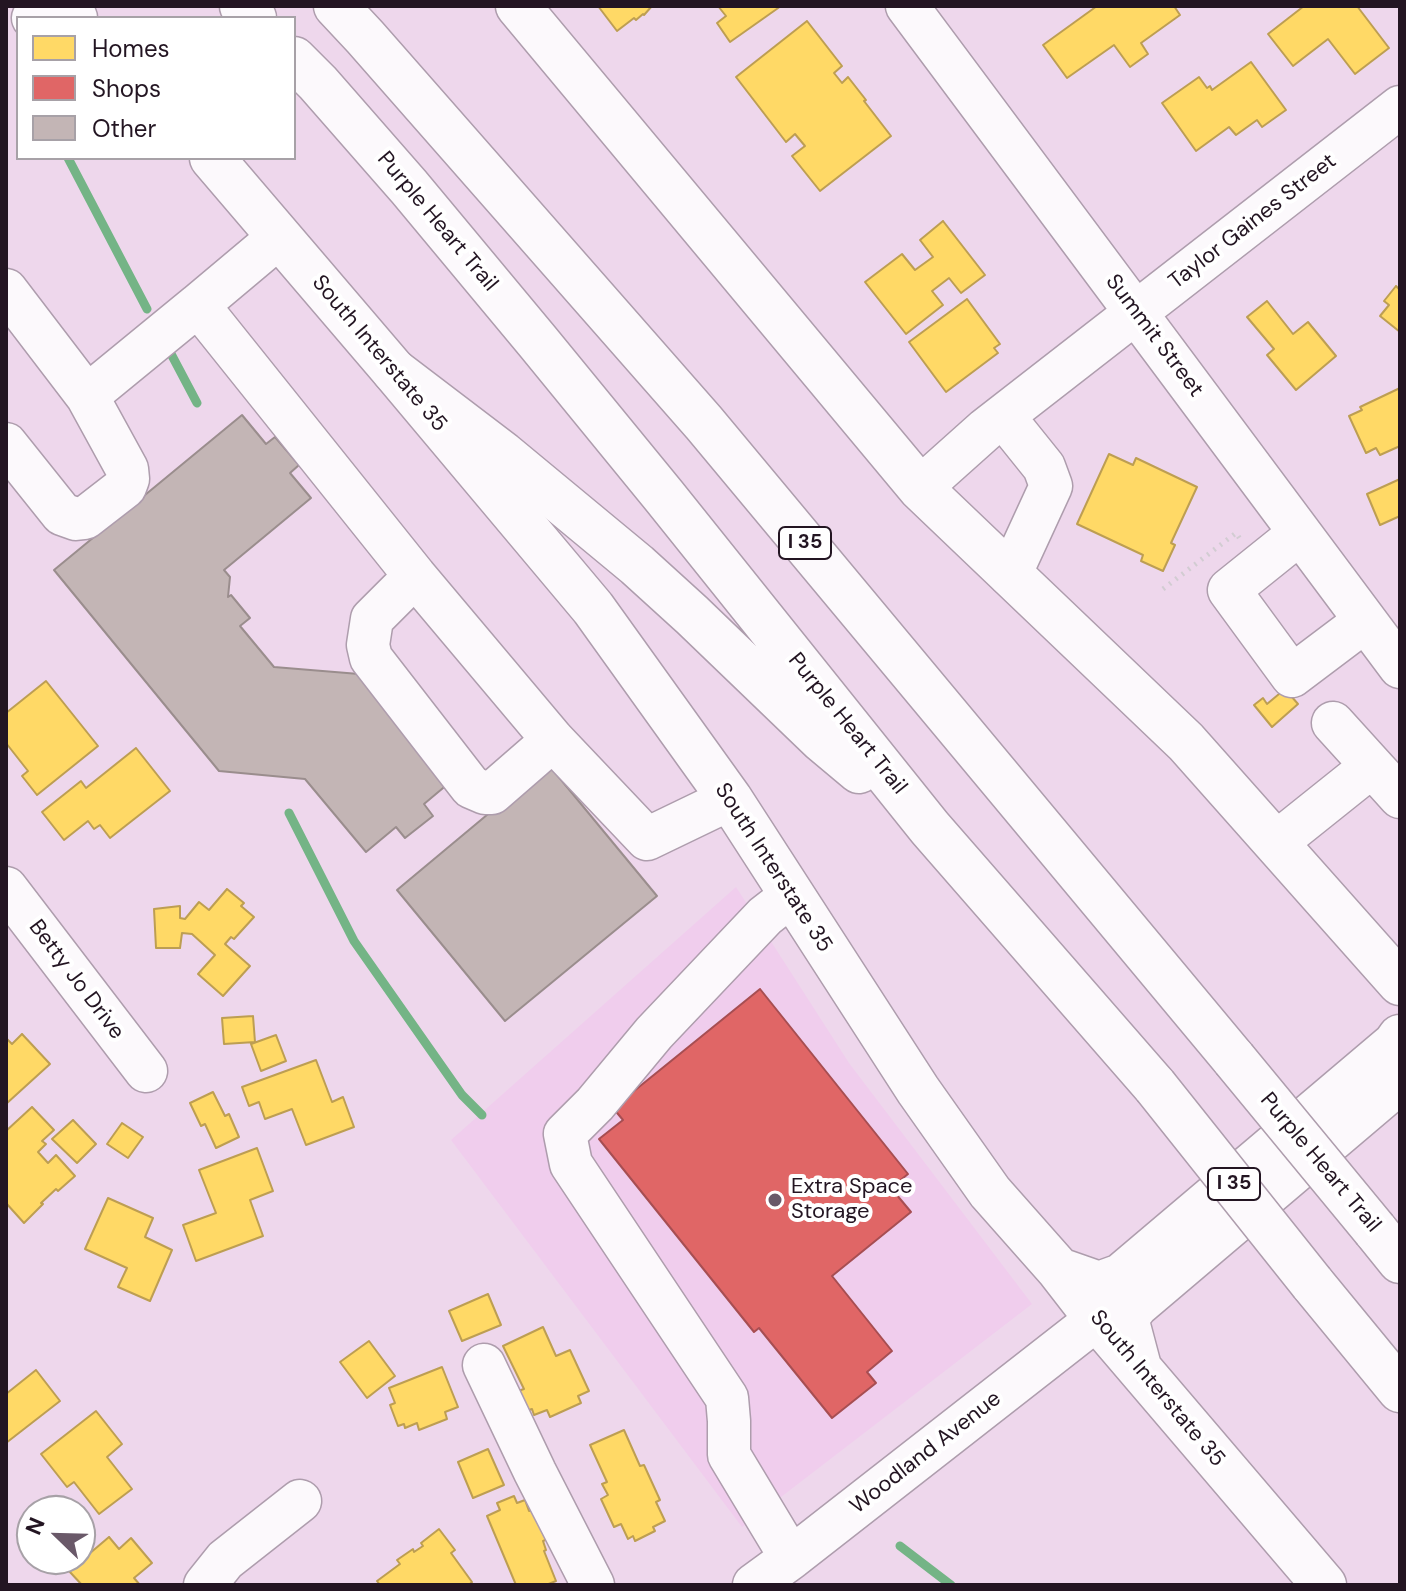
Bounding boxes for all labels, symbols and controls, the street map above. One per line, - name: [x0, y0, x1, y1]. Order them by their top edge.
- legend: [16, 16, 296, 160]
- text: Homes: [92, 33, 170, 64]
- text: Shops: [92, 73, 161, 104]
- text: Other: [92, 113, 156, 144]
- street label: Purple Heart Trail: [371, 147, 503, 297]
- street label: Taylor Gaines Street: [1164, 149, 1342, 295]
- street label: Summit Street: [1099, 269, 1209, 403]
- street label: South Interstate 35: [306, 270, 452, 438]
- road number: I 35: [779, 527, 831, 559]
- street label: Purple Heart Trail: [782, 648, 912, 800]
- street label: South Interstate 35: [709, 779, 837, 957]
- street label: Betty Jo Drive: [23, 915, 129, 1045]
- street label: Purple Heart Trail: [1254, 1088, 1386, 1238]
- road number: I 35: [1208, 1168, 1260, 1200]
- place label: Extra Space Storage: [791, 1174, 913, 1226]
- marker: Extra Space Storage: [766, 1191, 784, 1209]
- street label: South Interstate 35: [1084, 1305, 1230, 1473]
- street label: Woodland Avenue: [845, 1386, 1007, 1520]
- north arrow: [16, 1495, 96, 1575]
- text: N: [19, 1513, 52, 1539]

